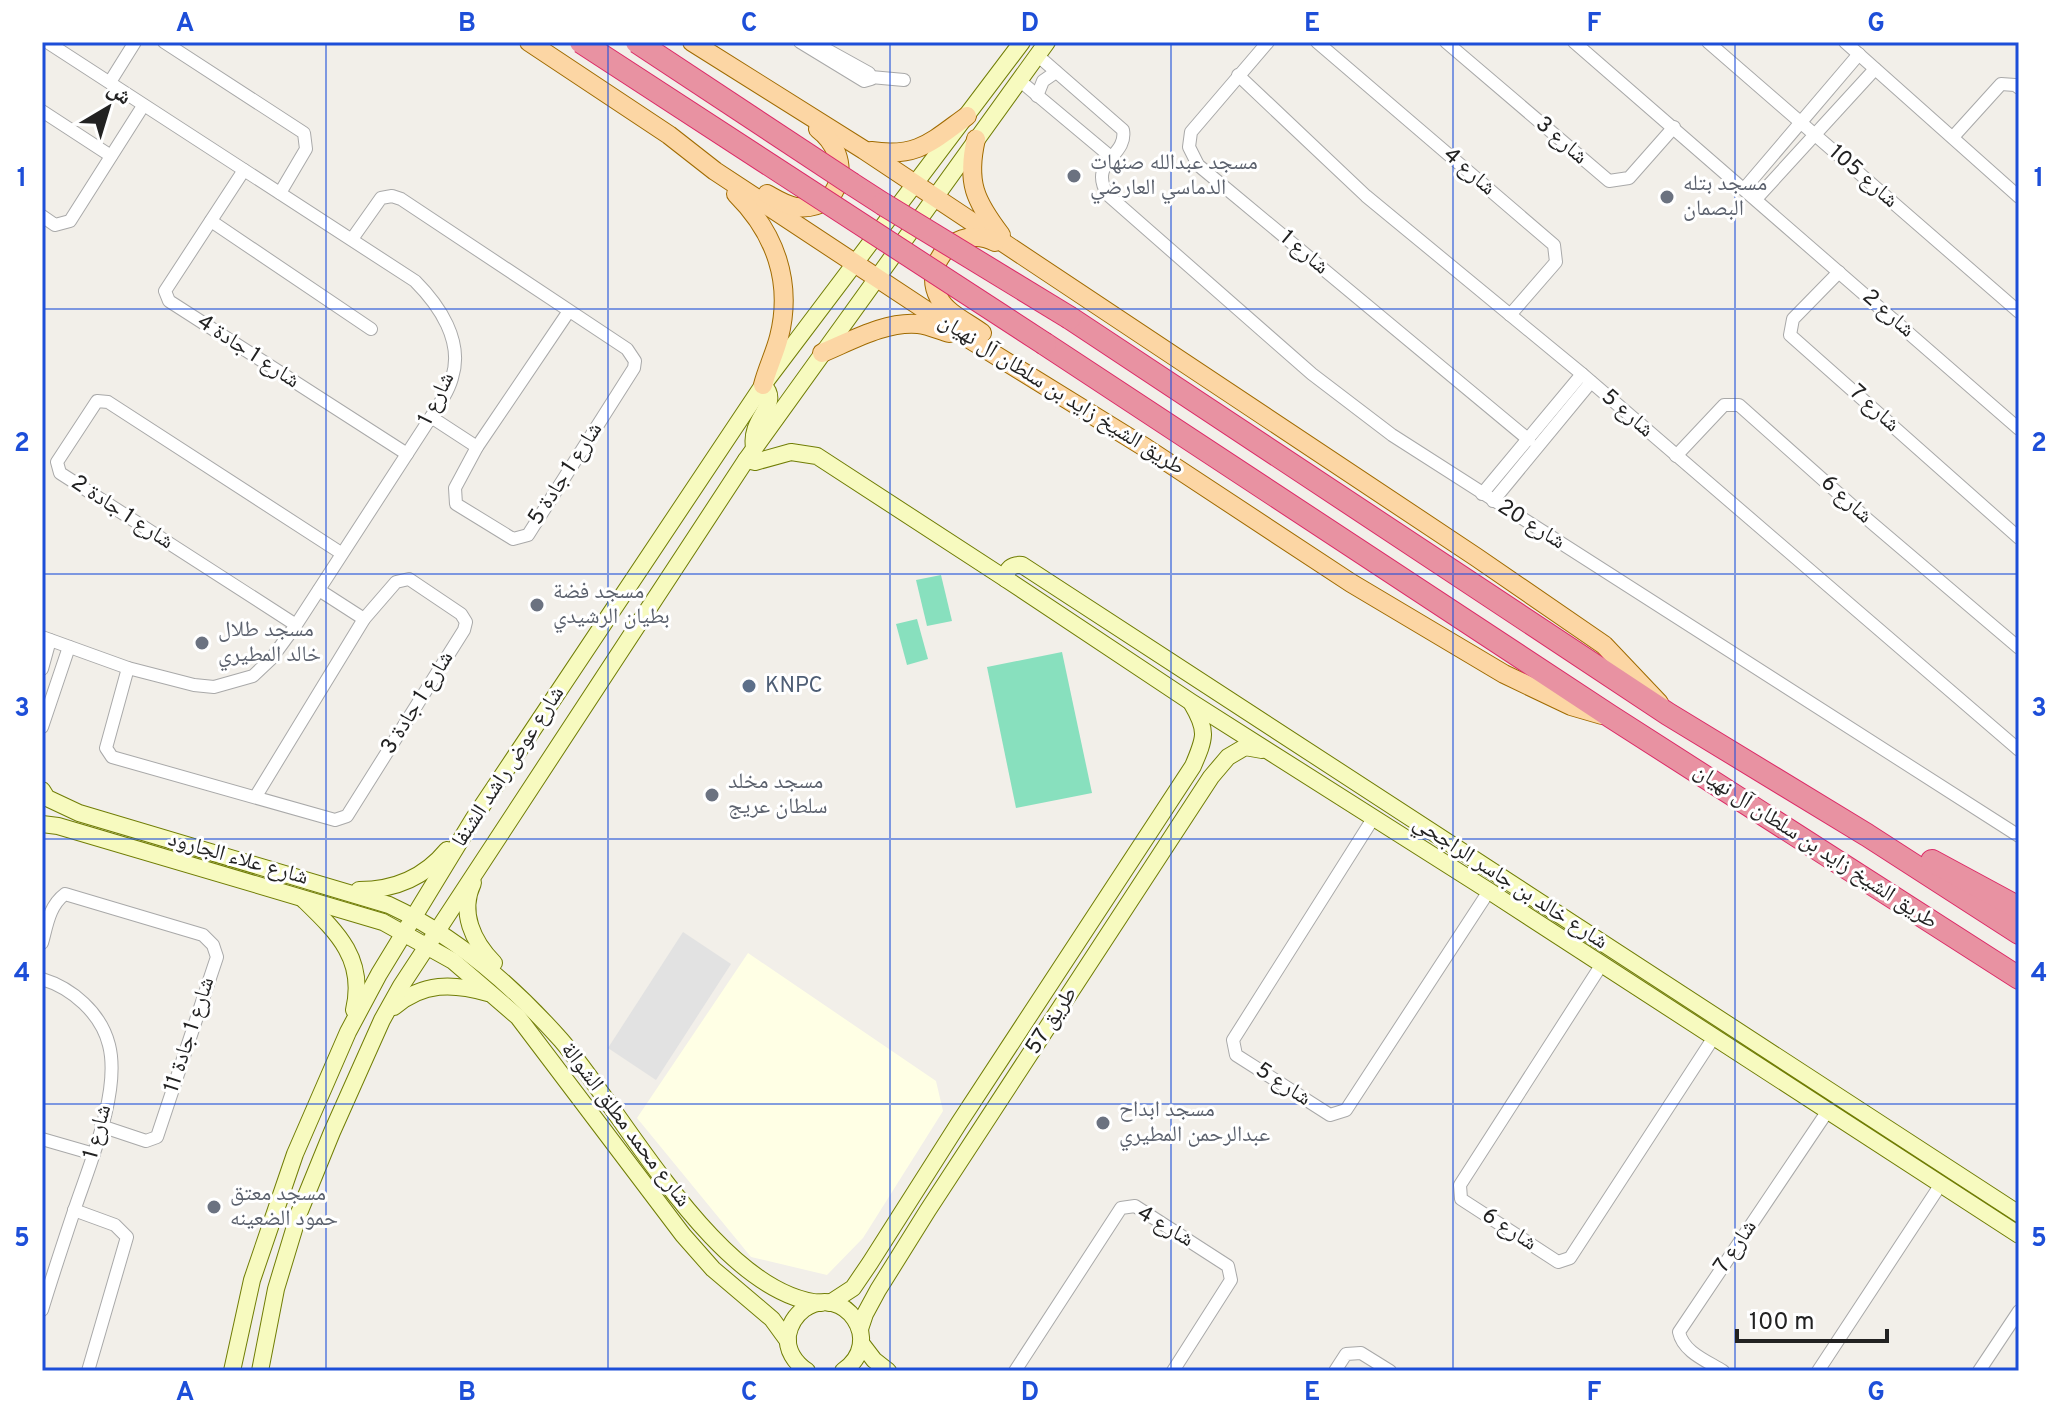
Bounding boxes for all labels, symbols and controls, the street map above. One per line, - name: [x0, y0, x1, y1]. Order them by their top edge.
- text: A: [176, 8, 194, 41]
- text: B: [458, 8, 476, 41]
- text: C: [741, 8, 757, 41]
- text: D: [1021, 8, 1039, 41]
- text: E: [1304, 8, 1320, 41]
- text: F: [1587, 8, 1602, 41]
- text: G: [1867, 8, 1885, 41]
- north arrow: [68, 68, 148, 148]
- text: ش: [101, 76, 136, 112]
- street label: شارع 3: [1529, 111, 1593, 171]
- street label: شارع 105: [1823, 140, 1903, 214]
- street label: شارع 4: [1437, 142, 1501, 202]
- place label: مسجد عبدالله صنهات الدماسي العارضي: [1090, 150, 1258, 203]
- text: 1: [17, 163, 27, 196]
- text: 1: [2034, 163, 2044, 196]
- marker: مسجد عبدالله صنهات الدماسي العارضي: [1065, 167, 1083, 185]
- place label: مسجد بتله البصمان: [1683, 171, 1767, 223]
- marker: مسجد بتله البصمان: [1658, 188, 1676, 206]
- street label: شارع 1: [1274, 225, 1334, 281]
- street label: شارع 2: [1856, 284, 1920, 344]
- street label: طريق الشيخ زايد بن سلطان آل نهيان: [933, 308, 1189, 482]
- street label: شارع 1 جادة 4: [192, 309, 304, 395]
- street label: شارع 1: [413, 368, 461, 430]
- street label: شارع 7: [1843, 379, 1905, 439]
- street label: شارع 5: [1595, 384, 1659, 444]
- street label: شارع 1 جادة 5: [523, 418, 609, 530]
- text: 2: [14, 428, 30, 461]
- text: 2: [2031, 428, 2047, 461]
- street label: شارع 1 جادة 2: [66, 470, 178, 556]
- street label: شارع 6: [1815, 470, 1877, 530]
- street label: شارع 20: [1492, 494, 1570, 556]
- place label: مسجد فضة بطيان الرشيدي: [553, 579, 670, 632]
- marker: مسجد فضة بطيان الرشيدي: [528, 596, 546, 614]
- place label: مسجد طلال خالد المطيري: [218, 617, 321, 670]
- marker: مسجد طلال خالد المطيري: [193, 634, 211, 652]
- street label: شارع 1 جادة 3: [376, 646, 460, 760]
- place label: KNPC: [765, 673, 823, 700]
- marker: KNPC: [740, 677, 758, 695]
- street label: شارع عوض راشد الشنفا: [447, 681, 571, 853]
- text: 3: [14, 693, 30, 726]
- text: 3: [2031, 693, 2047, 726]
- street label: طريق الشيخ زايد بن سلطان آل نهيان: [1688, 758, 1942, 936]
- place label: مسجد مخلد سلطان عريج: [728, 769, 828, 821]
- marker: مسجد مخلد سلطان عريج: [703, 786, 721, 804]
- street label: شارع خالد بن جاسر الراجحي: [1407, 810, 1612, 957]
- street label: شارع علاء الجارود: [165, 826, 311, 892]
- text: 4: [14, 958, 30, 991]
- text: 4: [2031, 958, 2047, 991]
- street label: شارع 1 جادة 11: [159, 974, 221, 1096]
- street label: طريق 57: [1020, 982, 1084, 1060]
- street label: شارع محمد مطلق الشوالة: [554, 1037, 696, 1213]
- street label: شارع 5: [1250, 1057, 1316, 1113]
- place label: مسجد ابداح عبدالرحمن المطيري: [1119, 1097, 1270, 1150]
- street label: شارع 1: [78, 1102, 118, 1162]
- marker: مسجد ابداح عبدالرحمن المطيري: [1094, 1114, 1112, 1132]
- place label: مسجد معتق حمود الضعينه: [230, 1181, 338, 1233]
- marker: مسجد معتق حمود الضعينه: [205, 1198, 223, 1216]
- street label: شارع 4: [1132, 1200, 1198, 1254]
- street label: شارع 6: [1476, 1202, 1542, 1258]
- street label: شارع 7: [1708, 1215, 1764, 1279]
- text: 5: [14, 1223, 30, 1256]
- text: 5: [2031, 1223, 2047, 1256]
- scale bar: [1737, 1293, 1887, 1343]
- text: 100 m: [1749, 1308, 1815, 1338]
- text: A: [176, 1377, 194, 1410]
- text: B: [458, 1377, 476, 1410]
- text: C: [741, 1377, 757, 1410]
- text: D: [1021, 1377, 1039, 1410]
- text: E: [1304, 1377, 1320, 1410]
- text: F: [1587, 1377, 1602, 1410]
- text: G: [1867, 1377, 1885, 1410]

